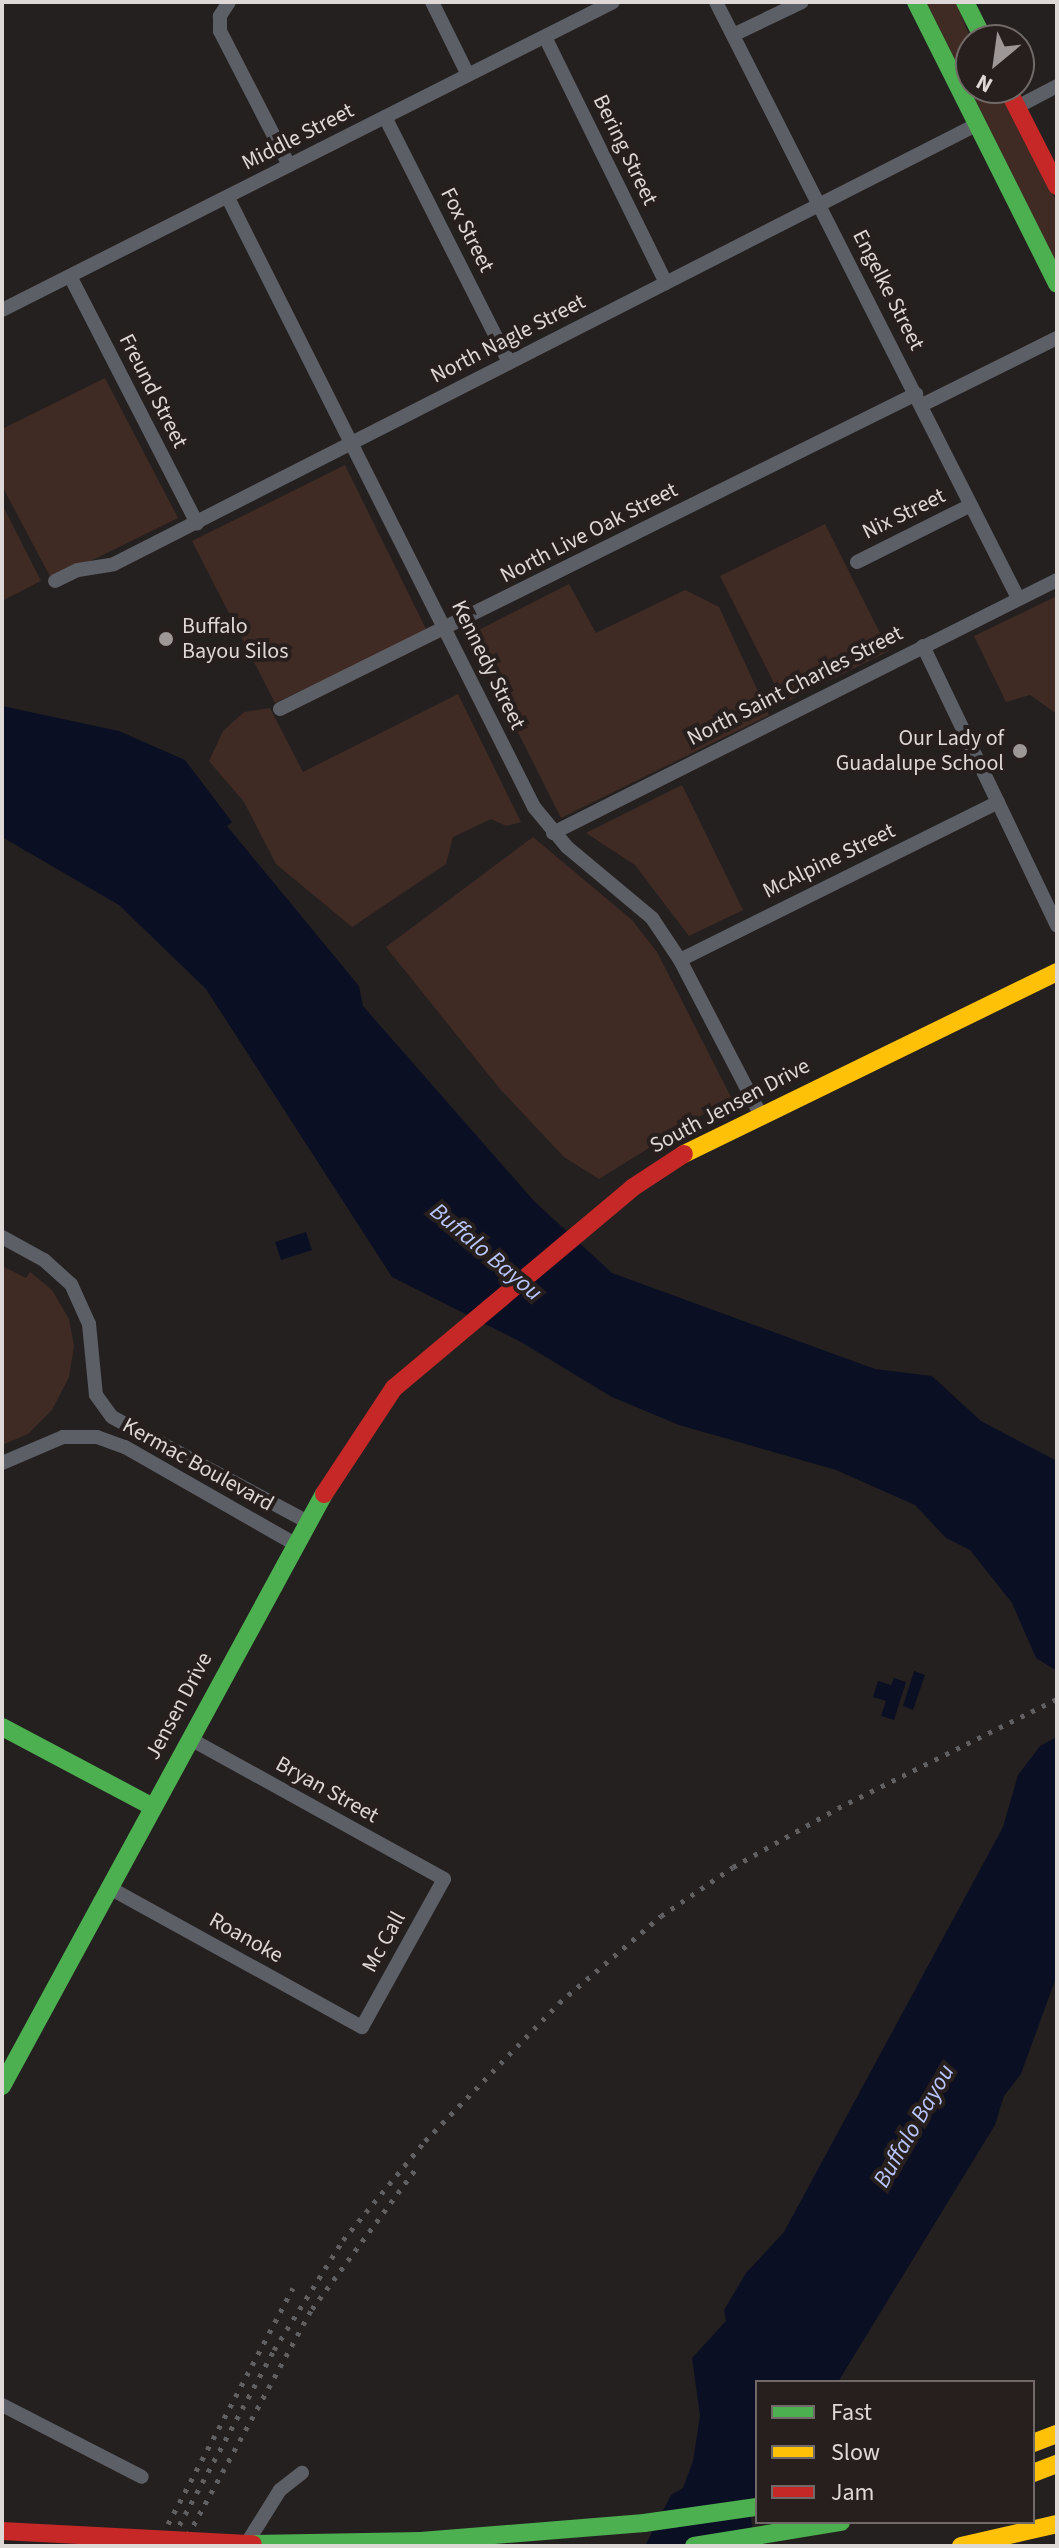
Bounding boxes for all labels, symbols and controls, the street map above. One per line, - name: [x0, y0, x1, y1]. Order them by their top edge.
- north arrow: [955, 24, 1035, 104]
- text: N: [970, 66, 999, 101]
- street label: Bering Street: [587, 90, 663, 210]
- street label: Middle Street: [238, 98, 358, 176]
- street label: Fox Street: [434, 183, 500, 277]
- street label: Engelke Street: [846, 225, 930, 355]
- street label: North Nagle Street: [426, 289, 590, 389]
- street label: Freund Street: [113, 330, 193, 452]
- street label: North Live Oak Street: [496, 477, 682, 589]
- street label: Nix Street: [858, 483, 950, 545]
- street label: Kennedy Street: [445, 596, 531, 734]
- place label: Buffalo Bayou Silos: [182, 613, 288, 664]
- street label: North Saint Charles Street: [683, 620, 907, 752]
- marker: Buffalo Bayou Silos: [157, 630, 175, 648]
- place label: Our Lady of Guadalupe School: [836, 725, 1004, 776]
- marker: Our Lady of Guadalupe School: [1011, 742, 1029, 760]
- street label: McAlpine Street: [759, 818, 899, 904]
- street label: South Jensen Drive: [646, 1053, 814, 1159]
- water label: Buffalo Bayou: [424, 1197, 548, 1307]
- street label: Kermac Boulevard: [118, 1413, 278, 1517]
- street label: Jensen Drive: [140, 1648, 218, 1764]
- street label: Bryan Street: [271, 1751, 383, 1829]
- street label: Roanoke: [204, 1907, 288, 1969]
- street label: Mc Call: [357, 1907, 411, 1977]
- water label: Buffalo Bayou: [867, 2059, 961, 2193]
- legend: [755, 2380, 1035, 2524]
- text: Fast: [831, 2395, 872, 2430]
- text: Slow: [831, 2435, 880, 2470]
- text: Jam: [831, 2475, 875, 2510]

